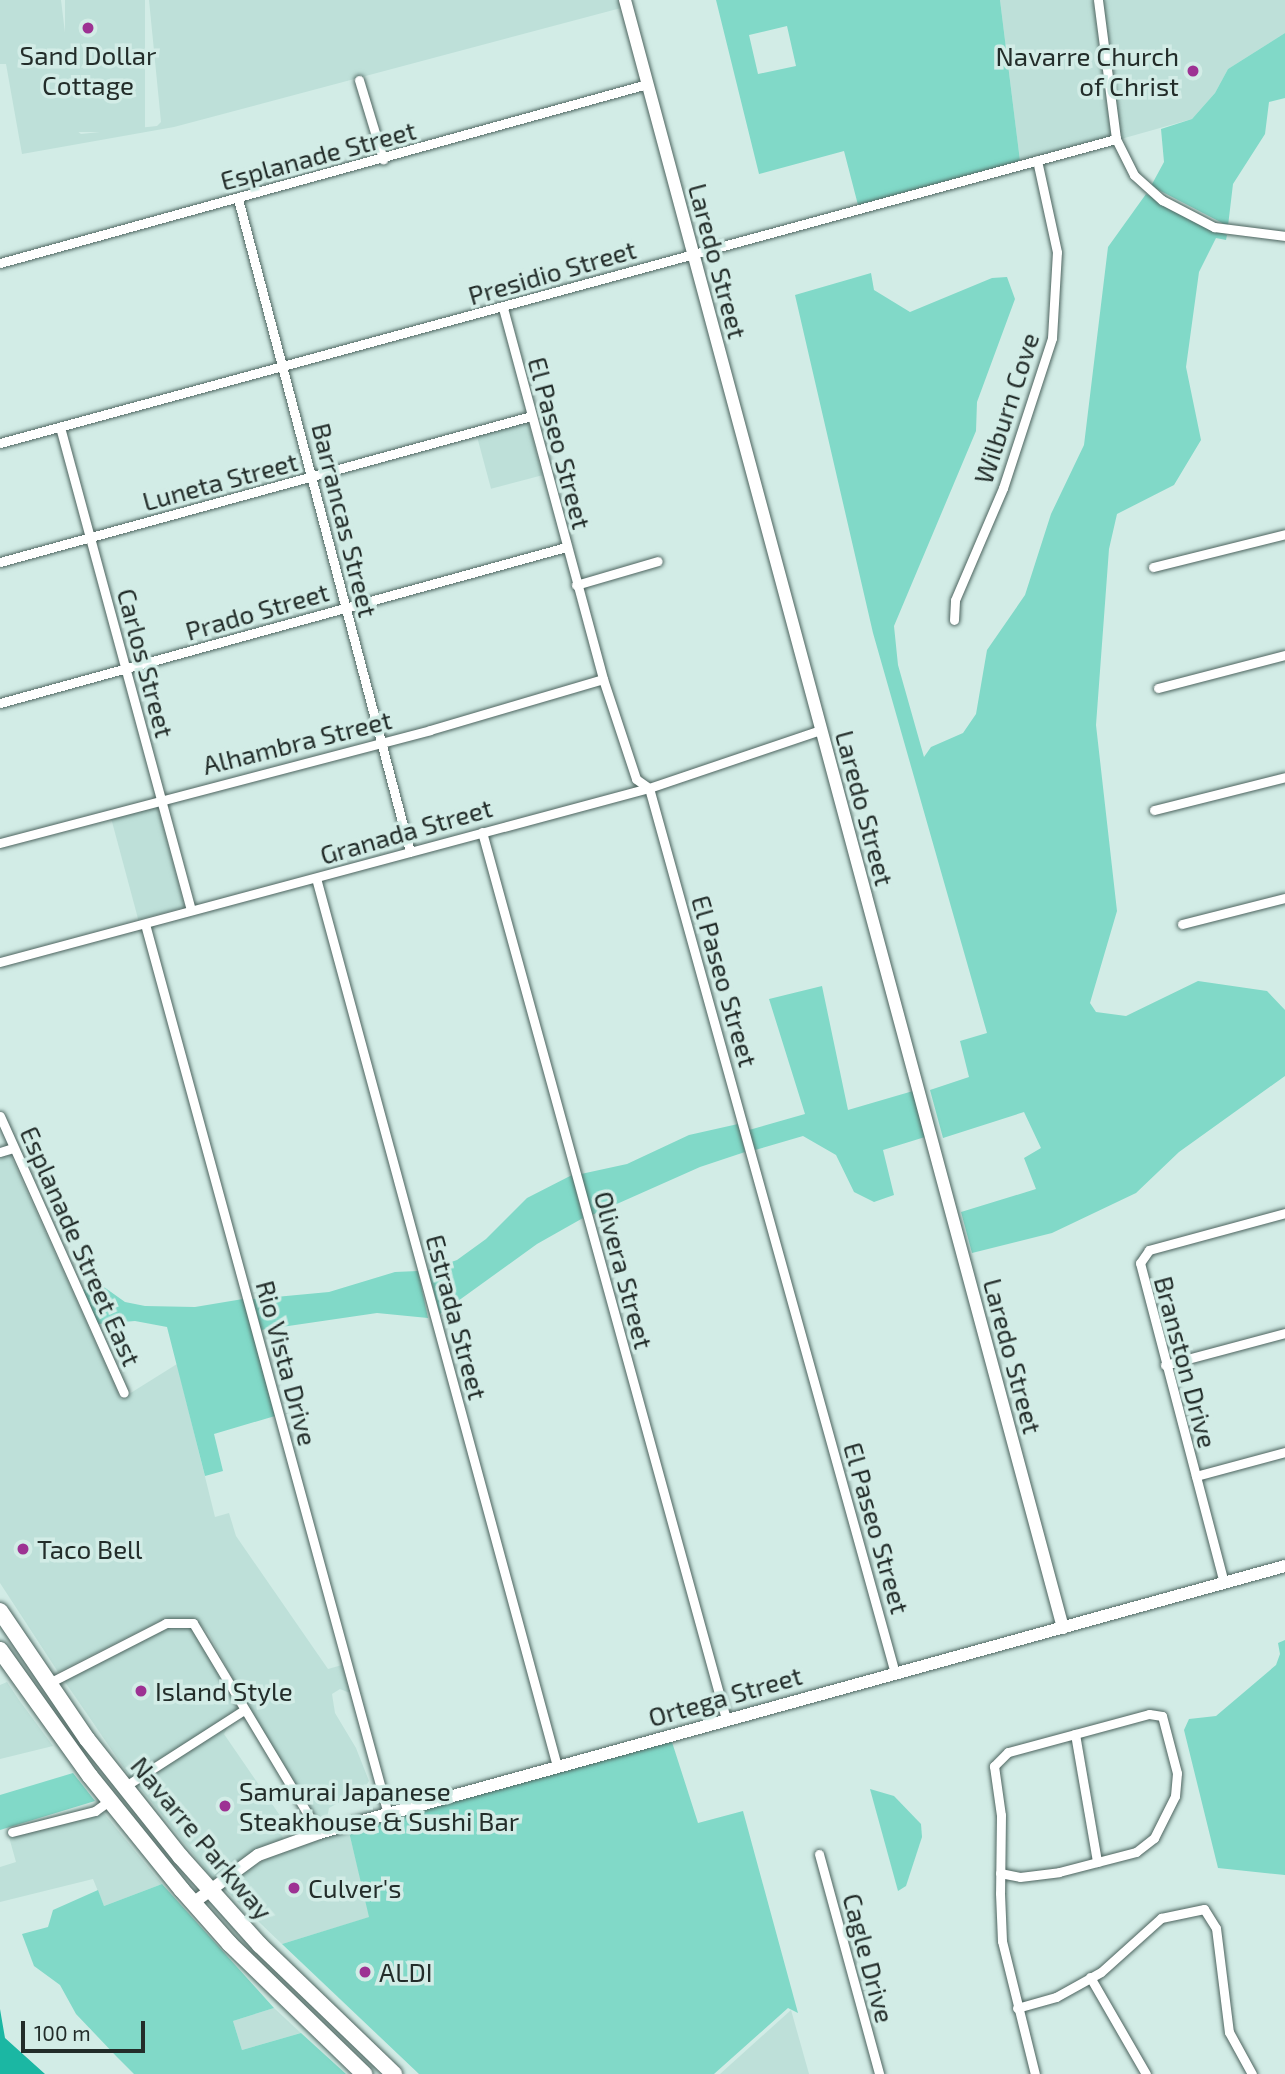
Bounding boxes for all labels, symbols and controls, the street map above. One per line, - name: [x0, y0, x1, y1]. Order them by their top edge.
- marker: Sand Dollar Cottage: [80, 20, 96, 36]
- place label: Sand Dollar Cottage: [20, 39, 156, 100]
- place label: Navarre Church of Christ: [996, 40, 1179, 102]
- marker: Navarre Church of Christ: [1185, 63, 1201, 79]
- street label: Esplanade Street: [217, 114, 419, 196]
- street label: Laredo Street: [682, 180, 754, 342]
- street label: Presidio Street: [464, 233, 640, 311]
- street label: Wilburn Cove: [967, 329, 1045, 487]
- street label: El Paseo Street: [522, 353, 598, 533]
- street label: Barrancas Street: [306, 420, 384, 620]
- street label: Luneta Street: [139, 445, 301, 517]
- street label: Prado Street: [182, 576, 332, 646]
- street label: Carlos Street: [111, 585, 181, 741]
- street label: Alhambra Street: [199, 703, 395, 781]
- street label: Laredo Street: [829, 727, 901, 889]
- street label: Granada Street: [316, 792, 496, 870]
- street label: El Paseo Street: [686, 891, 764, 1071]
- street label: Esplanade Street East: [14, 1121, 148, 1371]
- street label: Olivera Street: [588, 1188, 660, 1352]
- street label: Estrada Street: [420, 1231, 494, 1403]
- street label: Branston Drive: [1148, 1273, 1224, 1451]
- street label: Laredo Street: [977, 1275, 1049, 1437]
- street label: Rio Vista Drive: [250, 1277, 324, 1449]
- street label: El Paseo Street: [838, 1438, 916, 1618]
- place label: Taco Bell: [37, 1533, 143, 1565]
- marker: Taco Bell: [15, 1541, 31, 1557]
- street label: Ortega Street: [645, 1659, 805, 1733]
- place label: Island Style: [155, 1675, 293, 1707]
- marker: Island Style: [133, 1683, 149, 1699]
- street label: Navarre Parkway: [125, 1750, 279, 1926]
- place label: Samurai Japanese Steakhouse & Sushi Bar: [239, 1775, 519, 1837]
- marker: Samurai Japanese Steakhouse & Sushi Bar: [217, 1798, 233, 1814]
- place label: Culver's: [308, 1872, 401, 1904]
- marker: Culver's: [286, 1880, 302, 1896]
- street label: Cagle Drive: [837, 1890, 901, 2026]
- place label: ALDI: [379, 1956, 433, 1988]
- marker: ALDI: [357, 1964, 373, 1980]
- scale bar: [24, 2008, 149, 2052]
- text: 100 m: [34, 2020, 91, 2045]

